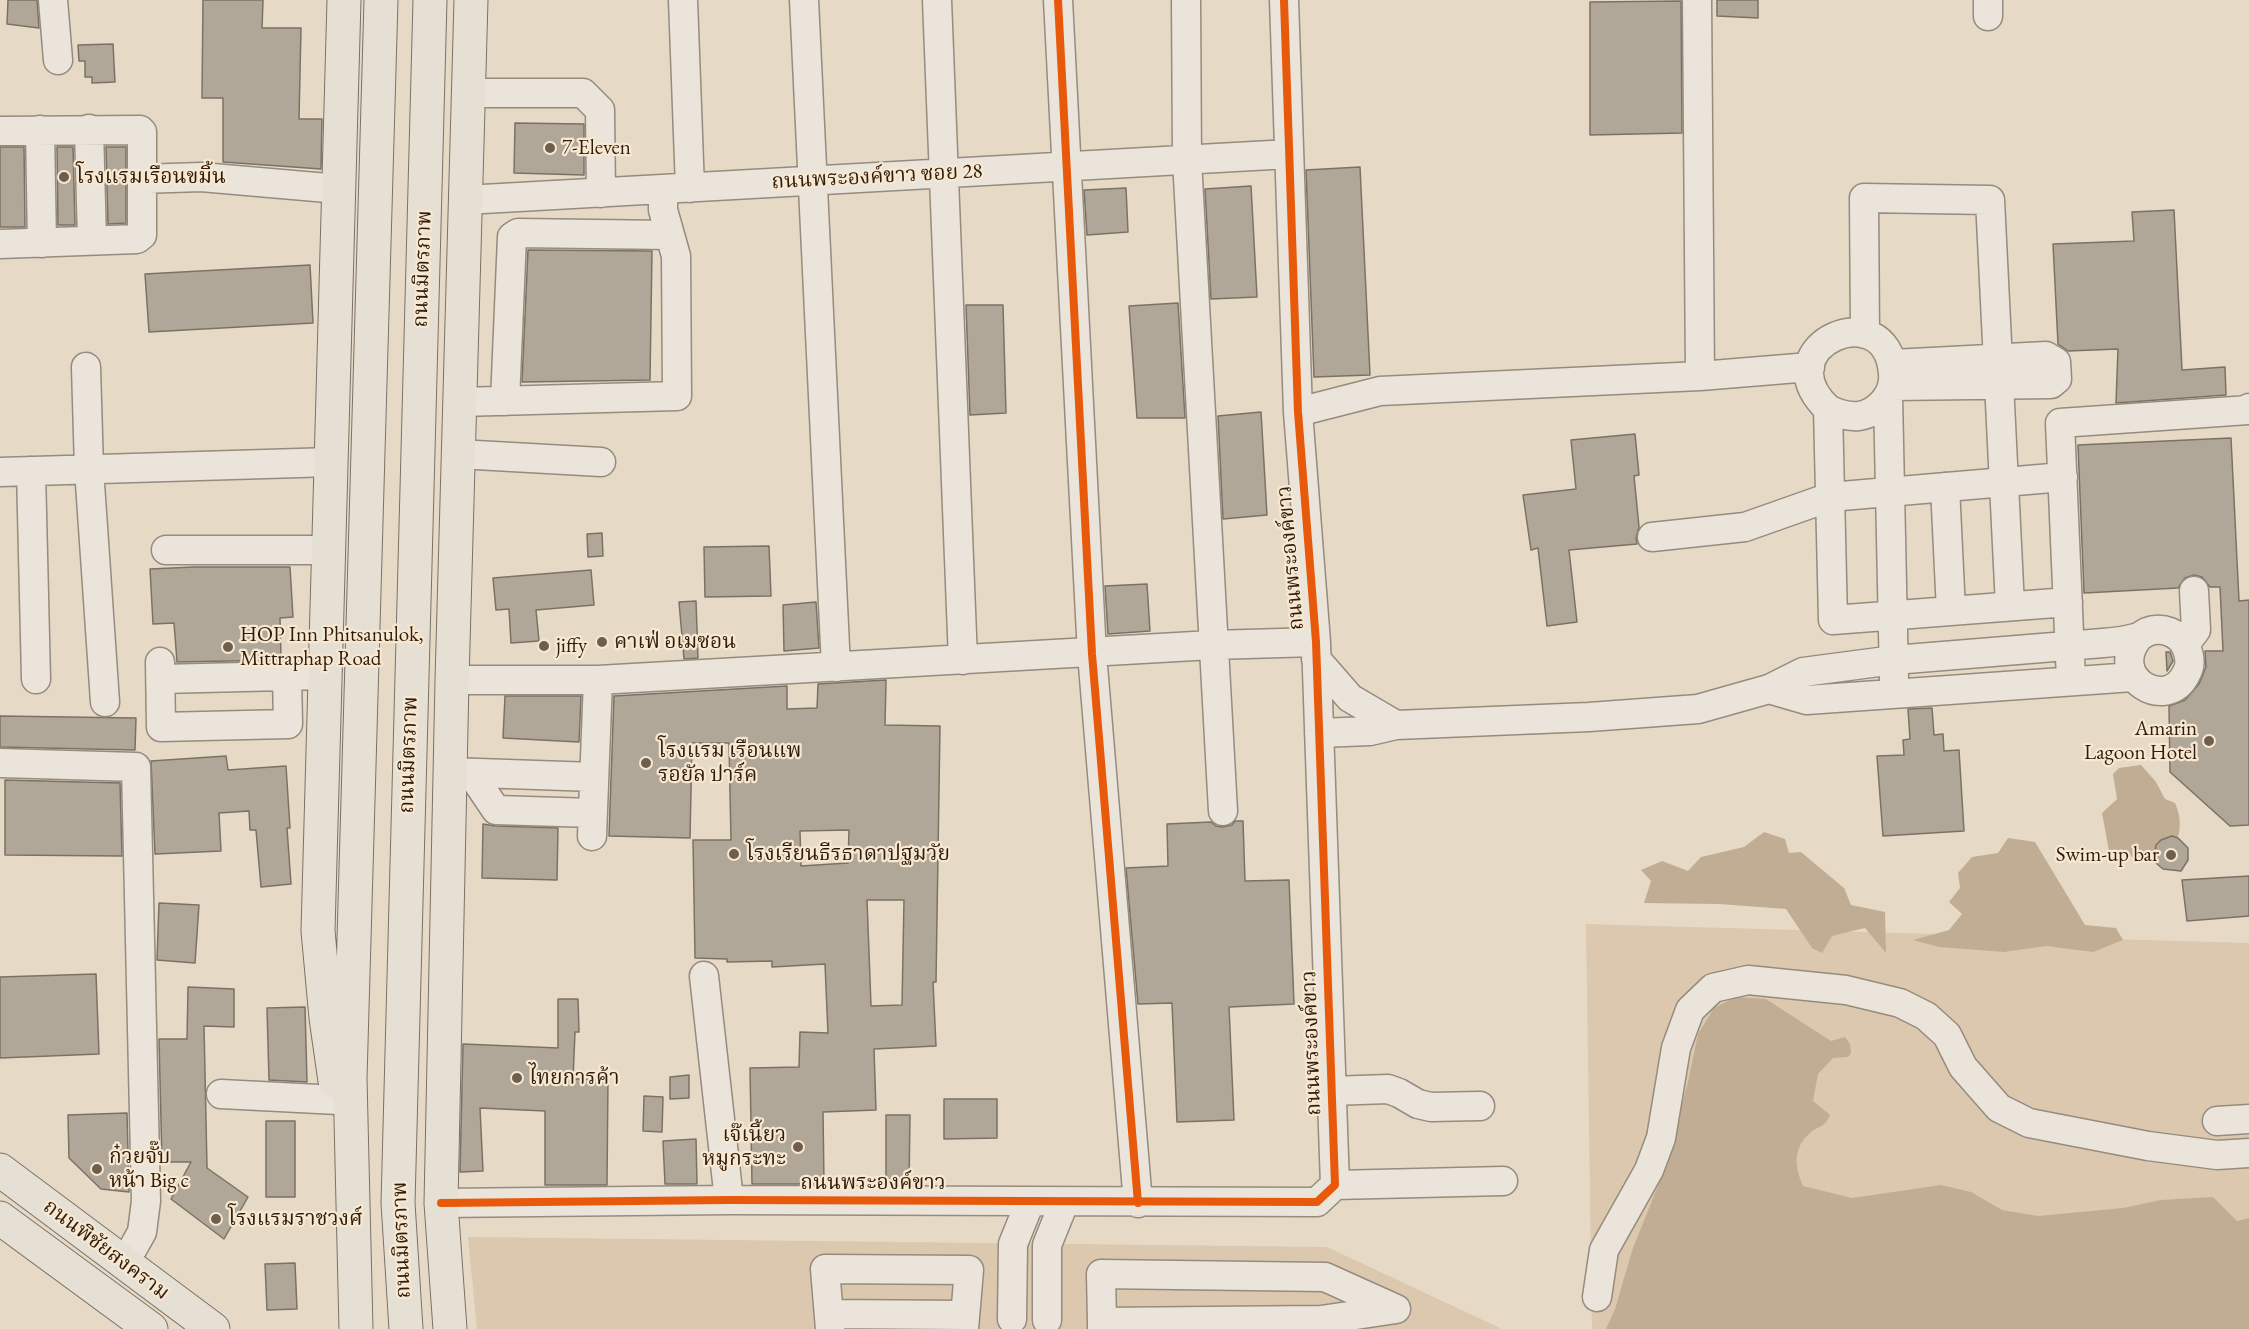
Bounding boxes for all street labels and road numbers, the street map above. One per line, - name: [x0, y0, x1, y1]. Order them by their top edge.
- street label: ถนนพระองค์ขาว ซอย 28: [771, 159, 983, 195]
- street label: ถนนมิตรภาพ: [408, 210, 438, 328]
- street label: ถนนพระองค์ขาว: [1272, 485, 1310, 631]
- street label: ถนนมิตรภาพ: [394, 696, 424, 814]
- street label: ถนนพระองค์ขาว: [1297, 970, 1327, 1116]
- street label: ถนนพระองค์ขาว: [800, 1170, 946, 1196]
- street label: ถนนมิตรภาพ: [387, 1181, 417, 1299]
- street label: ถนนพิชัยสงคราม: [38, 1194, 174, 1306]

